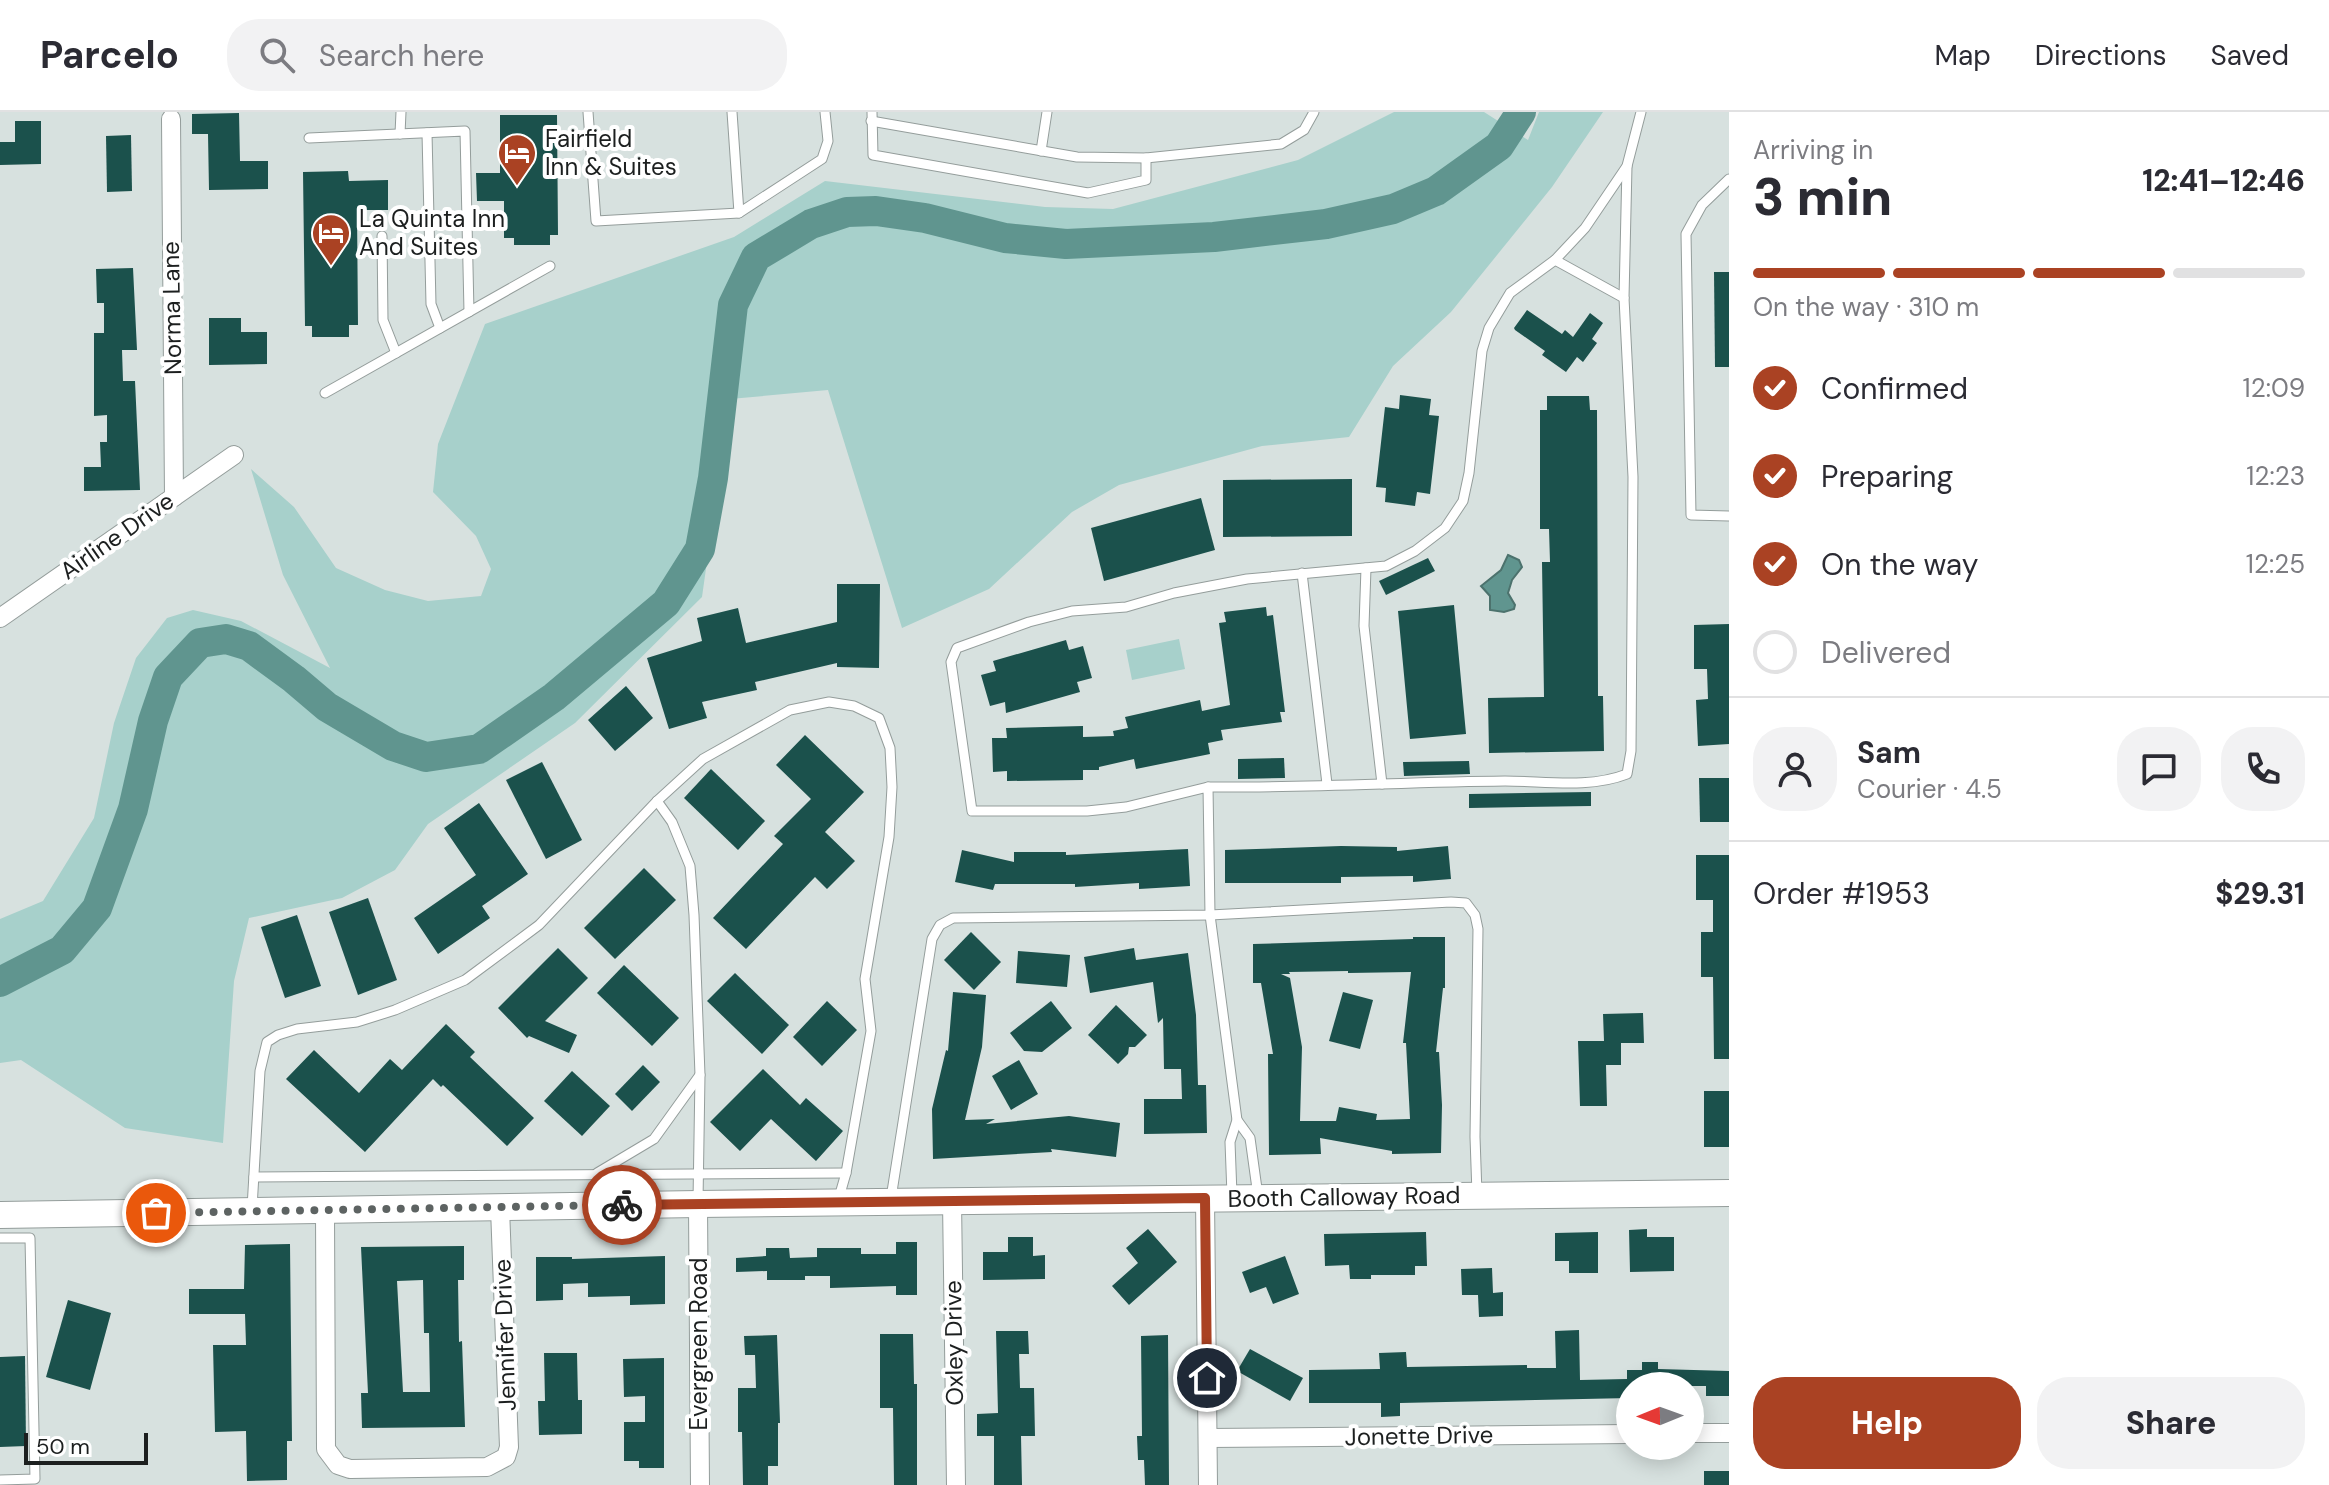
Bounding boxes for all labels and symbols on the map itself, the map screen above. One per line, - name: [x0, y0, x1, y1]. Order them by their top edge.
- place label: Fairfield Inn & Suites: [545, 123, 677, 182]
- hotel icon: Fairfield Inn & Suites: [496, 132, 538, 187]
- place label: La Quinta Inn And Suites: [359, 203, 505, 262]
- hotel icon: La Quinta Inn And Suites: [310, 212, 352, 267]
- street label: Norma Lane: [155, 241, 188, 375]
- street label: Airline Drive: [54, 485, 180, 586]
- courier: [582, 1165, 662, 1245]
- pin: [122, 1179, 190, 1247]
- street label: Booth Calloway Road: [1227, 1179, 1461, 1214]
- street label: Jennifer Drive: [486, 1258, 523, 1412]
- street label: Evergreen Road: [683, 1258, 714, 1430]
- street label: Oxley Drive: [937, 1280, 970, 1406]
- pin: [1173, 1344, 1241, 1412]
- north arrow: [1616, 1372, 1704, 1460]
- street label: Jonette Drive: [1344, 1419, 1494, 1452]
- scale bar: [24, 1429, 148, 1465]

